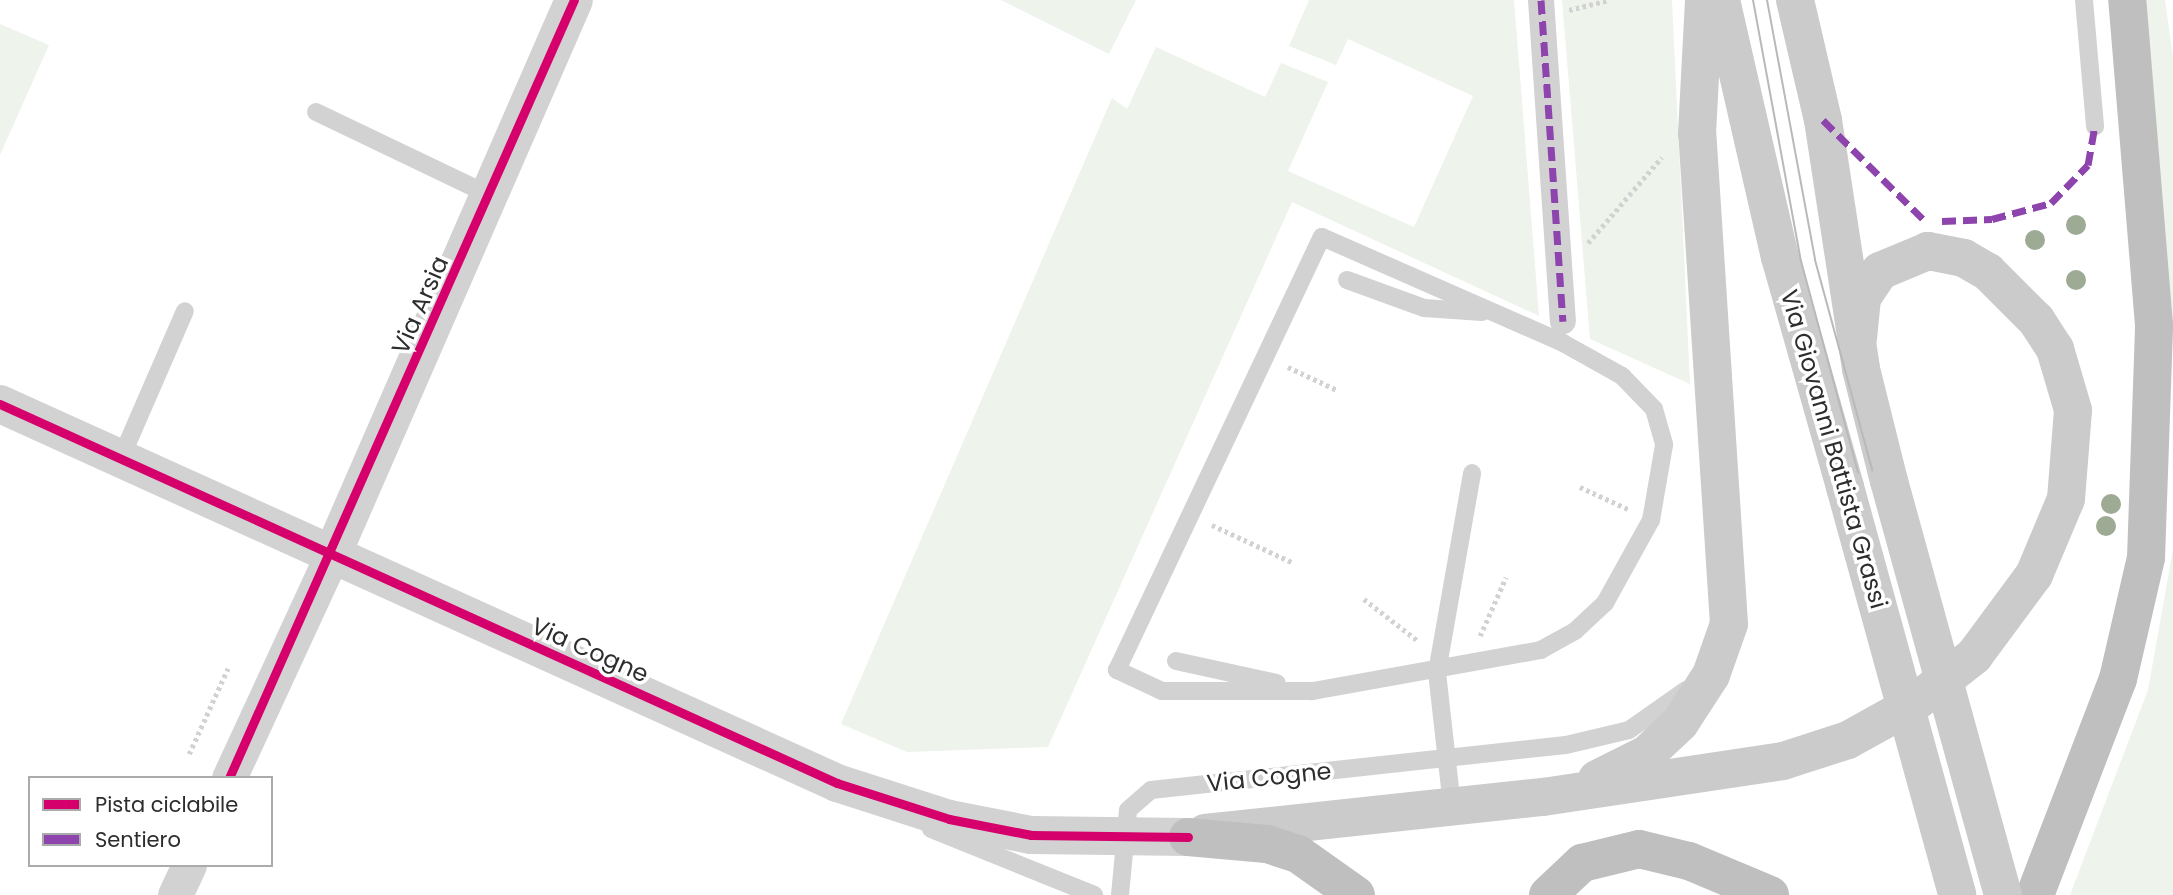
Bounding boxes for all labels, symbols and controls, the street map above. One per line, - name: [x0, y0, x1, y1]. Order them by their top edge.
- street label: Via Arsia: [386, 251, 454, 359]
- street label: Via Giovanni Battista Grassi: [1775, 286, 1893, 612]
- street label: Via Cogne: [527, 611, 653, 689]
- street label: Via Cogne: [1205, 756, 1333, 798]
- legend: [28, 776, 273, 867]
- text: Pista ciclabile: [95, 790, 238, 819]
- text: Sentiero: [95, 825, 181, 854]

